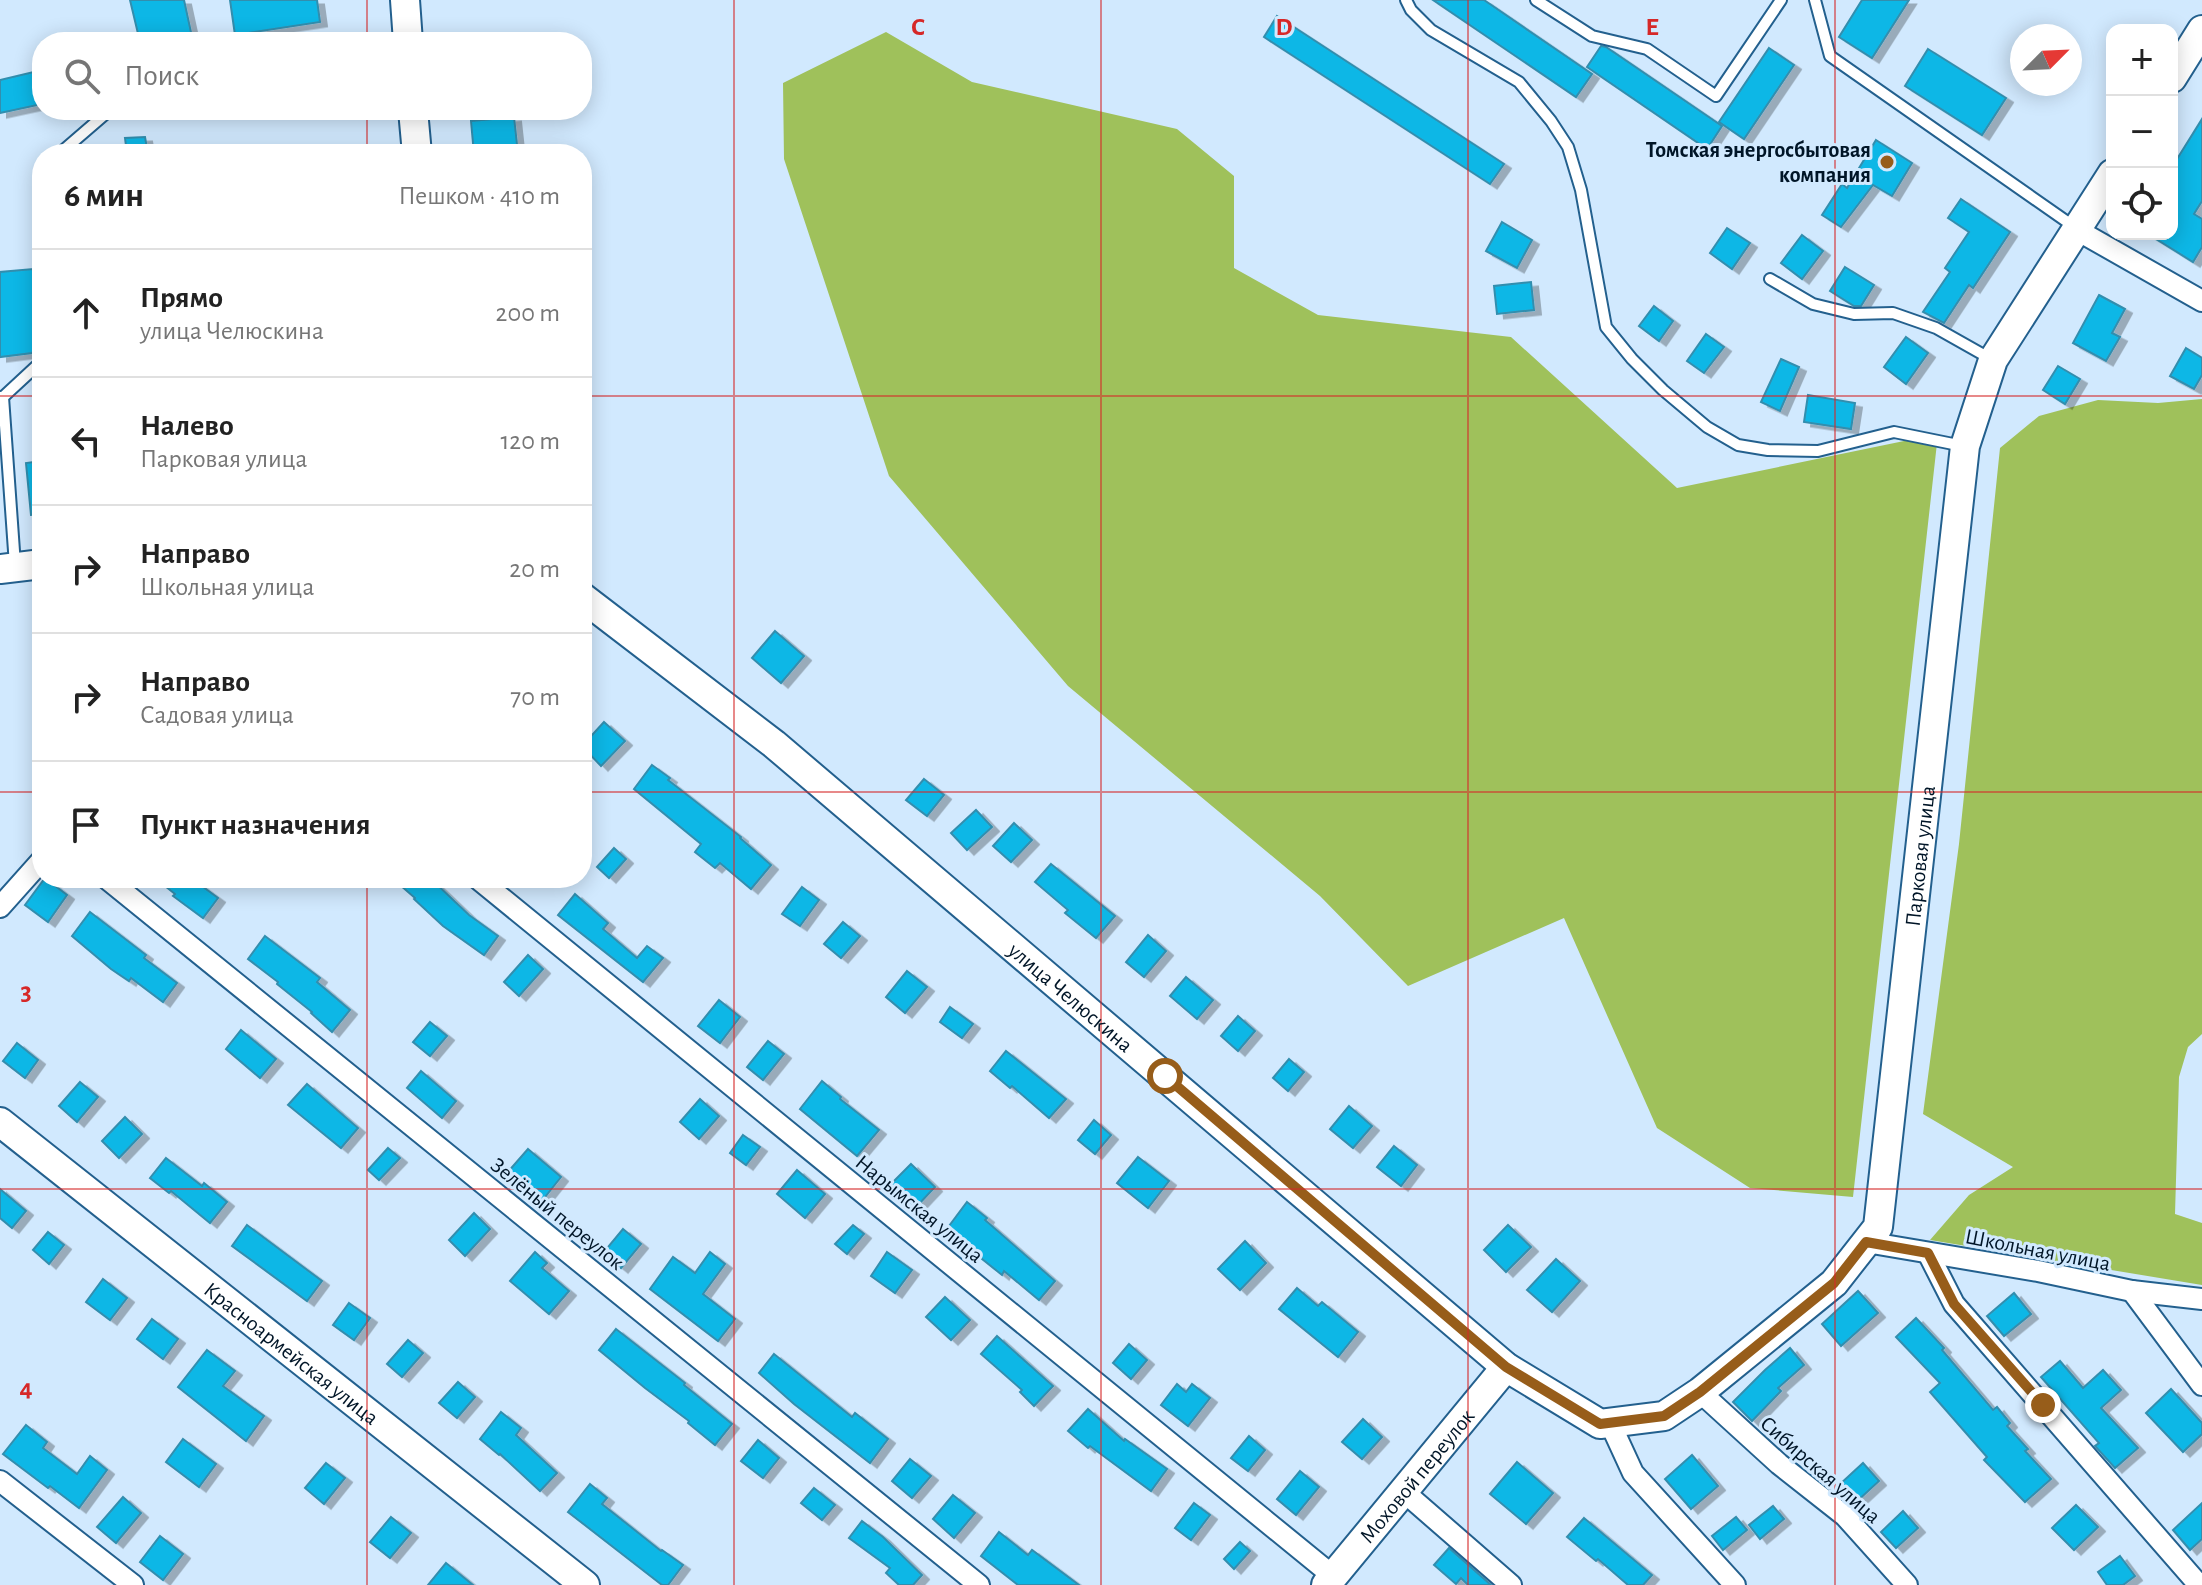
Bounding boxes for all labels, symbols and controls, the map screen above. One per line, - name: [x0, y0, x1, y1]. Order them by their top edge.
- text: C: [911, 14, 925, 40]
- text: D: [1275, 14, 1293, 40]
- text: E: [1645, 14, 1659, 40]
- north arrow: [2010, 24, 2082, 96]
- map controls: [2106, 24, 2178, 240]
- button: +: [2106, 24, 2178, 96]
- search box: [32, 32, 592, 120]
- icon: search: [60, 54, 104, 98]
- text: Поиск: [124, 61, 199, 91]
- button: −: [2106, 96, 2178, 168]
- place label: Томская энергосбытовая компания: [1646, 139, 1871, 186]
- marker: Томская энергосбытовая компания: [1878, 153, 1896, 171]
- button: locate: [2106, 168, 2178, 240]
- text: 6 мин: [64, 179, 144, 213]
- text: Пешком · 410 m: [399, 183, 560, 209]
- text: Прямо: [140, 283, 223, 313]
- icon: ahead: [64, 291, 108, 335]
- text: 200 m: [496, 300, 560, 326]
- text: улица Челюскина: [140, 318, 324, 344]
- text: Налево: [140, 411, 234, 441]
- icon: left: [64, 419, 108, 463]
- text: 120 m: [500, 428, 560, 454]
- text: Парковая улица: [140, 446, 307, 472]
- text: Направо: [140, 539, 250, 569]
- icon: right: [64, 547, 108, 591]
- text: 20 m: [509, 556, 560, 582]
- text: Школьная улица: [140, 574, 314, 600]
- text: Направо: [140, 667, 250, 697]
- icon: right: [64, 675, 108, 719]
- text: 70 m: [510, 684, 560, 710]
- text: Садовая улица: [140, 702, 294, 728]
- street label: Парковая улица: [1902, 784, 1939, 928]
- icon: arrive: [64, 803, 108, 847]
- text: Пункт назначения: [140, 810, 371, 840]
- street label: улица Челюскина: [1003, 938, 1137, 1056]
- text: 3: [20, 979, 32, 1005]
- route start: [1147, 1058, 1183, 1094]
- street label: Нарымская улица: [851, 1151, 988, 1267]
- street label: Зелёный переулок: [487, 1153, 628, 1274]
- street label: Школьная улица: [1963, 1225, 2112, 1275]
- street label: Красноармейская улица: [200, 1278, 382, 1429]
- text: 4: [19, 1375, 33, 1401]
- route end: [2025, 1387, 2061, 1423]
- street label: Моховой переулок: [1356, 1405, 1479, 1547]
- street label: Сибирская улица: [1756, 1412, 1885, 1528]

